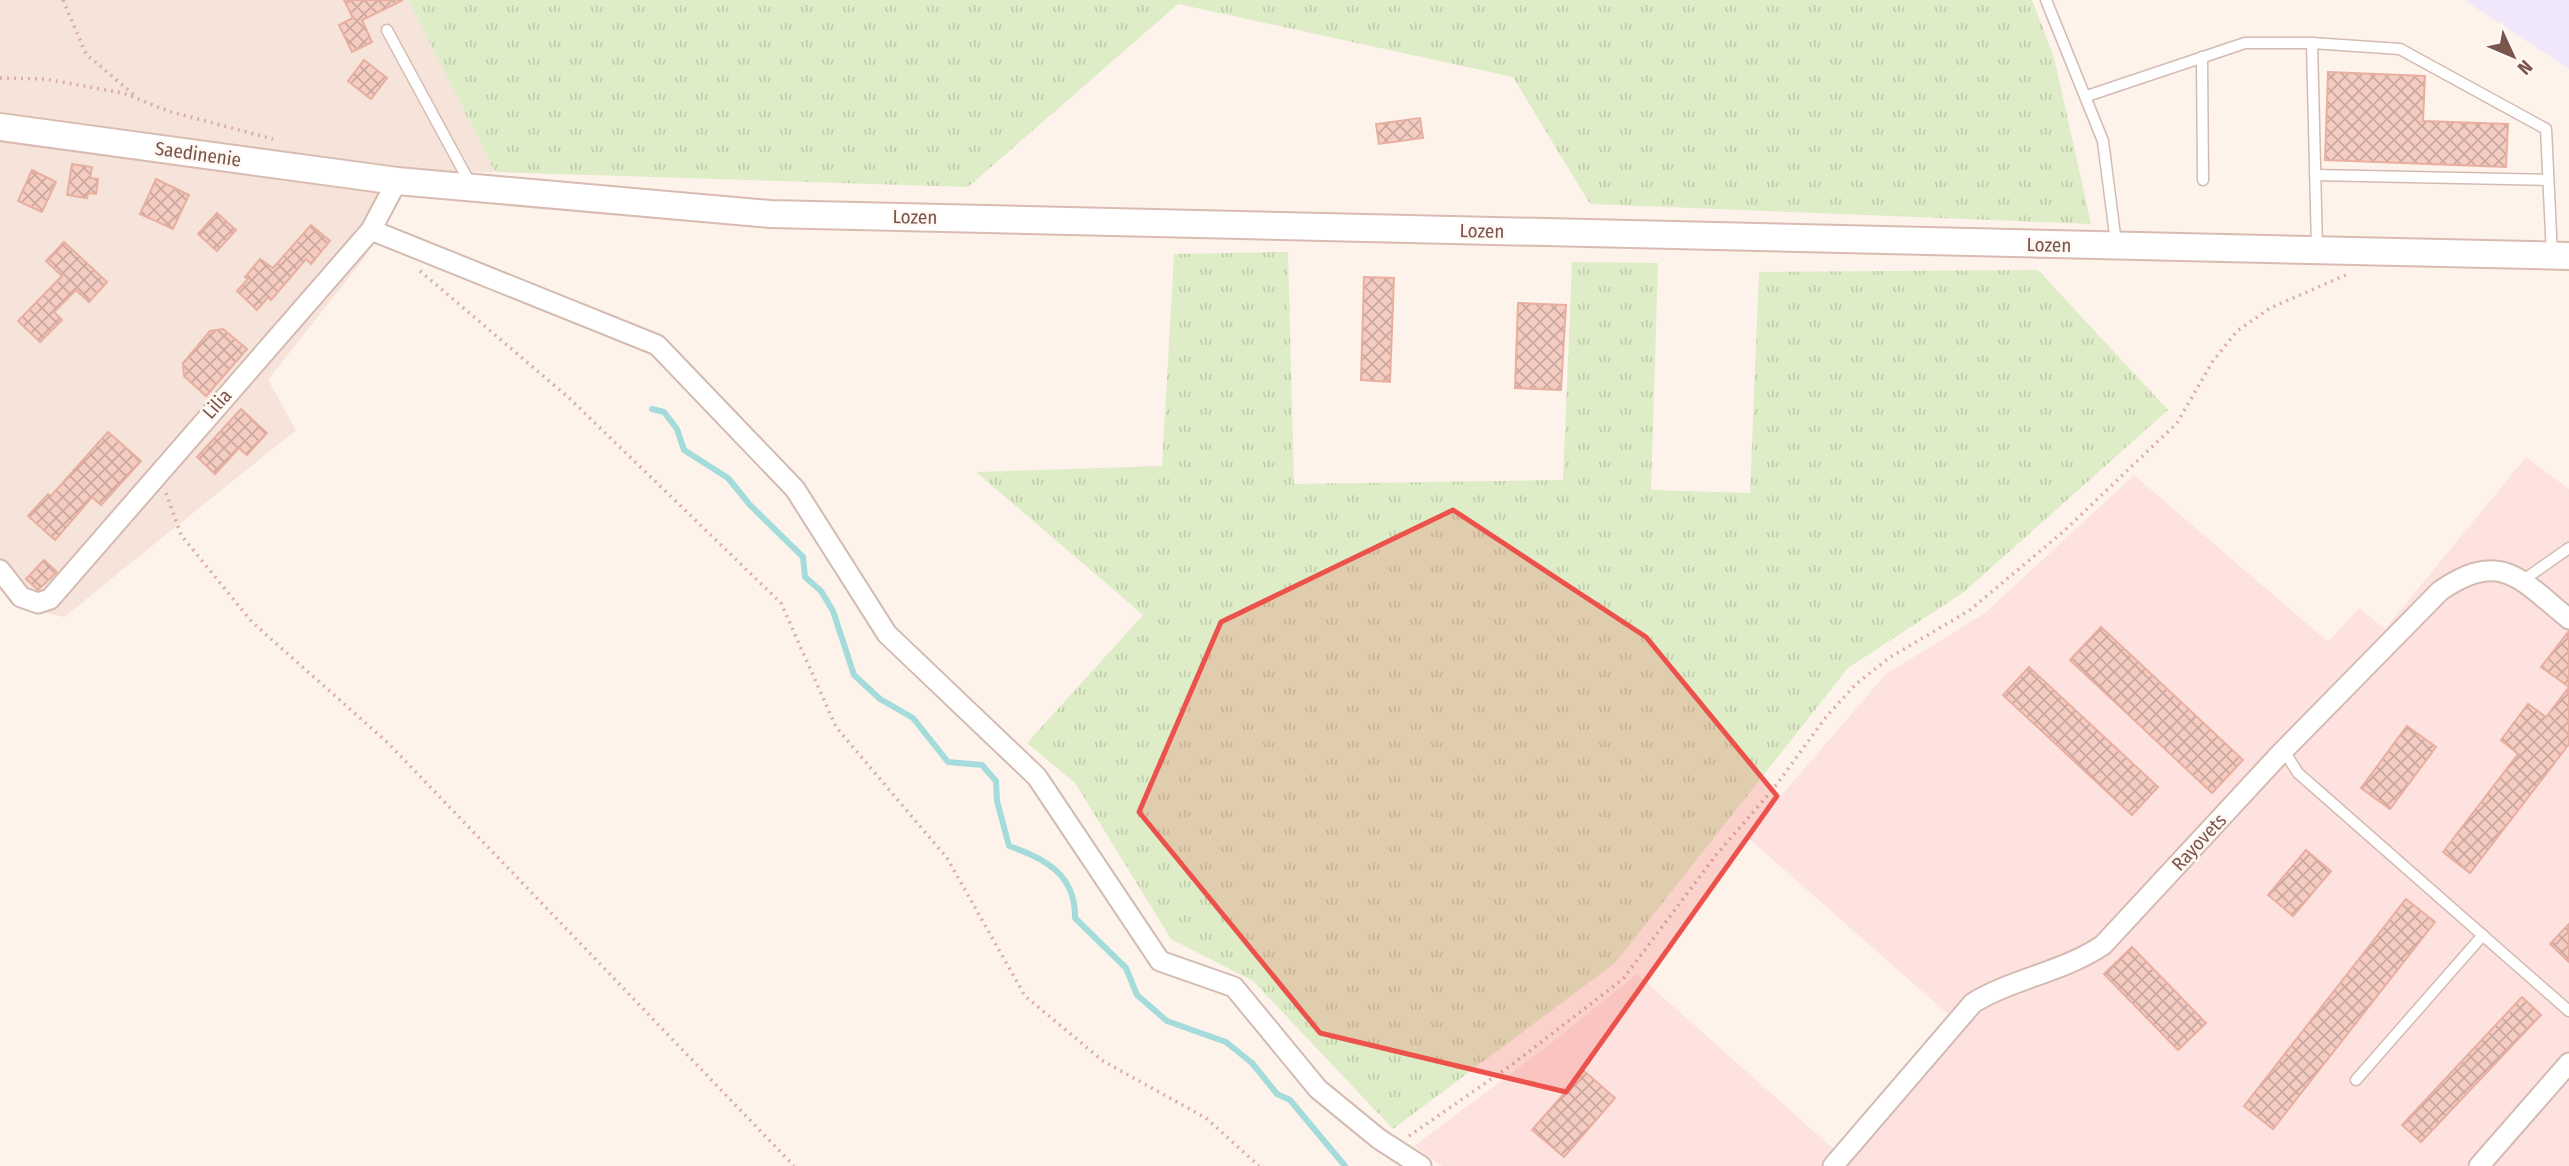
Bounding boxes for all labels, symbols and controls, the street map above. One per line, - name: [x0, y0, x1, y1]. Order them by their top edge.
- north arrow: [2478, 21, 2548, 91]
- text: N: [2513, 55, 2537, 80]
- street label: Saedinenie: [153, 137, 243, 171]
- street label: Lozen: [892, 205, 938, 229]
- street label: Lozen: [1459, 219, 1505, 243]
- street label: Lozen: [2026, 233, 2072, 257]
- street label: Lilia: [198, 384, 236, 424]
- street label: Rayovets: [2167, 809, 2231, 875]

